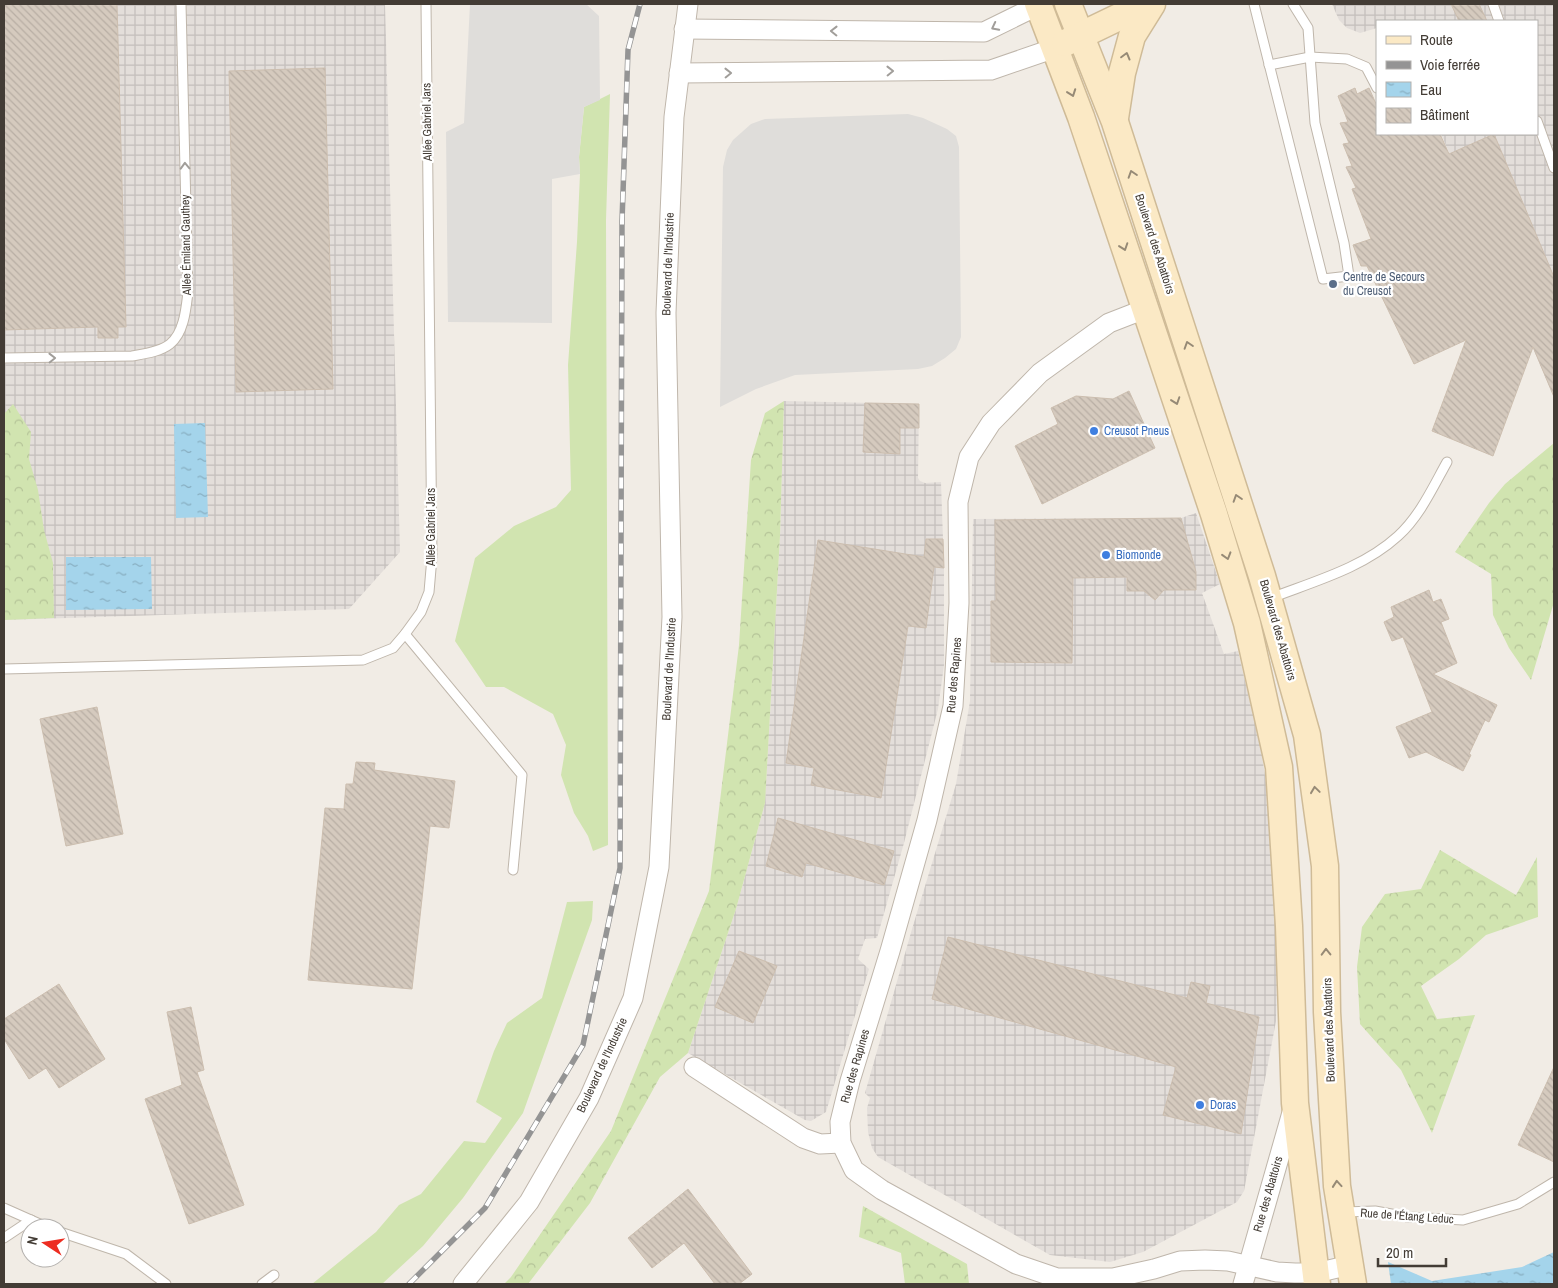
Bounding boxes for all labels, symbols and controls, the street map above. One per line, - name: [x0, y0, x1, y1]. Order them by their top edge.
- legend: [1376, 20, 1538, 135]
- one-way arrow: [991, 21, 1000, 31]
- one-way arrow: [830, 26, 838, 36]
- text: Route: [1420, 29, 1453, 50]
- one-way arrow: [1121, 53, 1131, 61]
- text: Voie ferrée: [1420, 54, 1480, 75]
- one-way arrow: [886, 66, 894, 76]
- one-way arrow: [724, 68, 732, 78]
- text: Eau: [1420, 79, 1442, 100]
- street label: Allée Gabriel Jars: [418, 83, 436, 162]
- one-way arrow: [1066, 89, 1076, 97]
- text: Bâtiment: [1420, 104, 1470, 125]
- one-way arrow: [180, 161, 190, 169]
- one-way arrow: [1128, 170, 1138, 179]
- street label: Boulevard des Abattoirs: [1131, 192, 1179, 296]
- street label: Allée Émiland Gauthey: [177, 194, 195, 296]
- street label: Boulevard de l'Industrie: [658, 212, 678, 316]
- one-way arrow: [1119, 242, 1129, 251]
- place label: Centre de Secours du Creusot: [1343, 269, 1425, 299]
- marker: Centre de Secours du Creusot: [1327, 278, 1339, 290]
- one-way arrow: [1183, 342, 1193, 350]
- one-way arrow: [49, 352, 57, 363]
- one-way arrow: [1170, 397, 1180, 405]
- place label: Creusot Pneus: [1104, 423, 1169, 439]
- marker: Creusot Pneus: [1088, 425, 1100, 437]
- street label: Allée Gabriel Jars: [423, 488, 439, 567]
- one-way arrow: [1233, 495, 1243, 503]
- place label: Biomonde: [1116, 547, 1161, 563]
- marker: Biomonde: [1100, 549, 1112, 561]
- one-way arrow: [1221, 551, 1231, 559]
- street label: Boulevard des Abattoirs: [1256, 578, 1300, 682]
- street label: Boulevard de l'Industrie: [658, 617, 680, 721]
- street label: Rue des Rapines: [943, 636, 965, 714]
- one-way arrow: [1310, 786, 1321, 794]
- one-way arrow: [1321, 948, 1331, 956]
- street label: Boulevard des Abattoirs: [1319, 977, 1339, 1082]
- street label: Boulevard de l'Industrie: [573, 1015, 631, 1115]
- street label: Rue des Rapines: [837, 1027, 873, 1105]
- place label: Doras: [1210, 1097, 1236, 1113]
- marker: Doras: [1194, 1099, 1206, 1111]
- street label: Rue des Abattoirs: [1250, 1154, 1286, 1234]
- one-way arrow: [1332, 1180, 1343, 1188]
- street label: Rue de l'Étang Leduc: [1360, 1205, 1454, 1227]
- north arrow: [20, 1218, 70, 1268]
- text: N: [23, 1234, 42, 1246]
- scale bar: [1378, 1236, 1446, 1268]
- text: 20 m: [1386, 1242, 1413, 1263]

